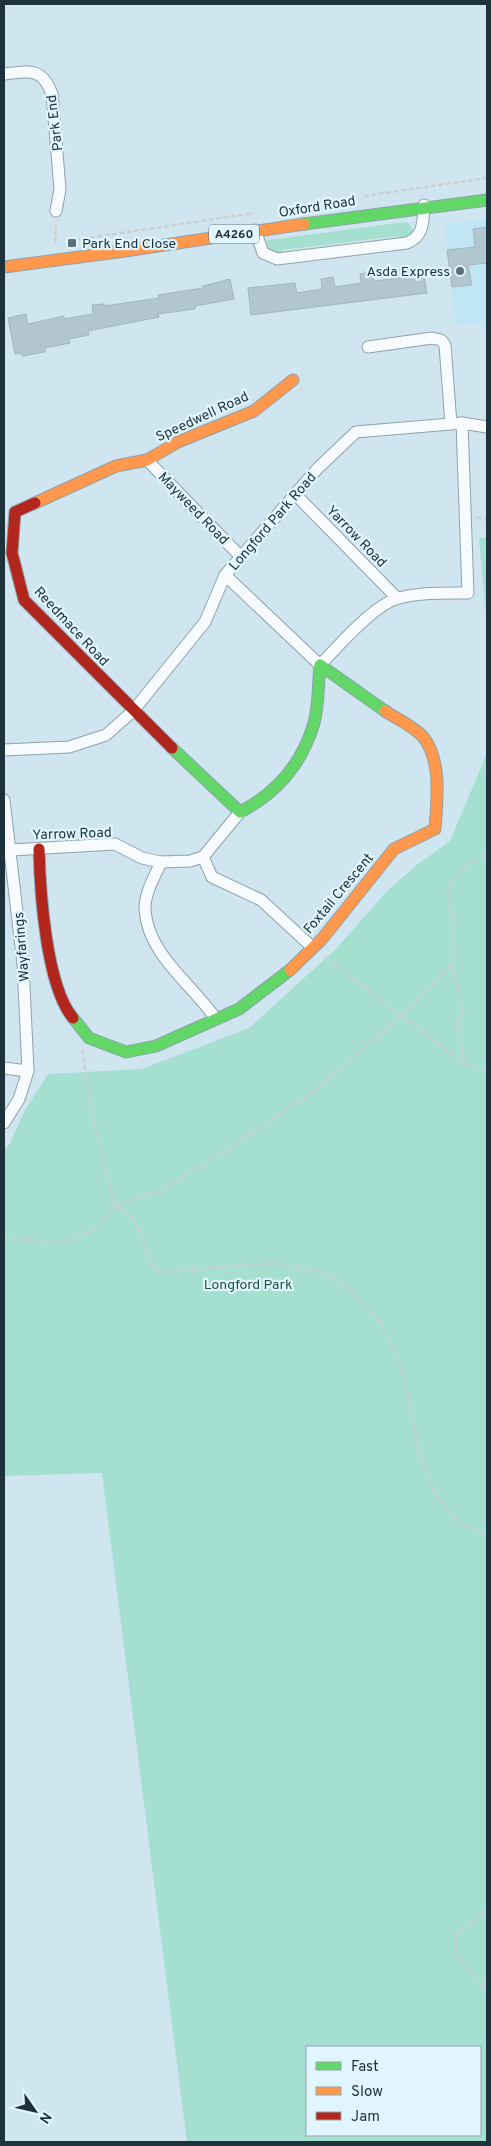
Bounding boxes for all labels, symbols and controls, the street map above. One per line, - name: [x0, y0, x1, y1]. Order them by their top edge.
- street label: Park End: [44, 94, 67, 152]
- street label: Oxford Road: [278, 193, 357, 222]
- road number: A4260: [209, 224, 259, 243]
- place label: Park End Close: [82, 236, 176, 253]
- marker: Park End Close: [66, 237, 78, 249]
- place label: Asda Express: [366, 264, 450, 281]
- marker: Asda Express: [454, 265, 466, 277]
- street label: Speedwell Road: [154, 388, 252, 446]
- street label: Mayweed Road: [154, 469, 232, 549]
- street label: Longford Park Road: [226, 469, 320, 575]
- street label: Yarrow Road: [322, 503, 390, 572]
- street label: Reedmace Road: [30, 584, 112, 670]
- street label: Yarrow Road: [32, 825, 112, 844]
- street label: Foxtail Crescent: [300, 850, 378, 938]
- street label: Wayfarings: [11, 911, 34, 982]
- park label: Longford Park: [204, 1277, 292, 1294]
- legend: [306, 2046, 481, 2136]
- text: Fast: [351, 2058, 379, 2077]
- text: Slow: [351, 2083, 383, 2102]
- north arrow: [10, 2086, 60, 2136]
- text: Jam: [351, 2108, 380, 2127]
- text: N: [35, 2109, 54, 2126]

